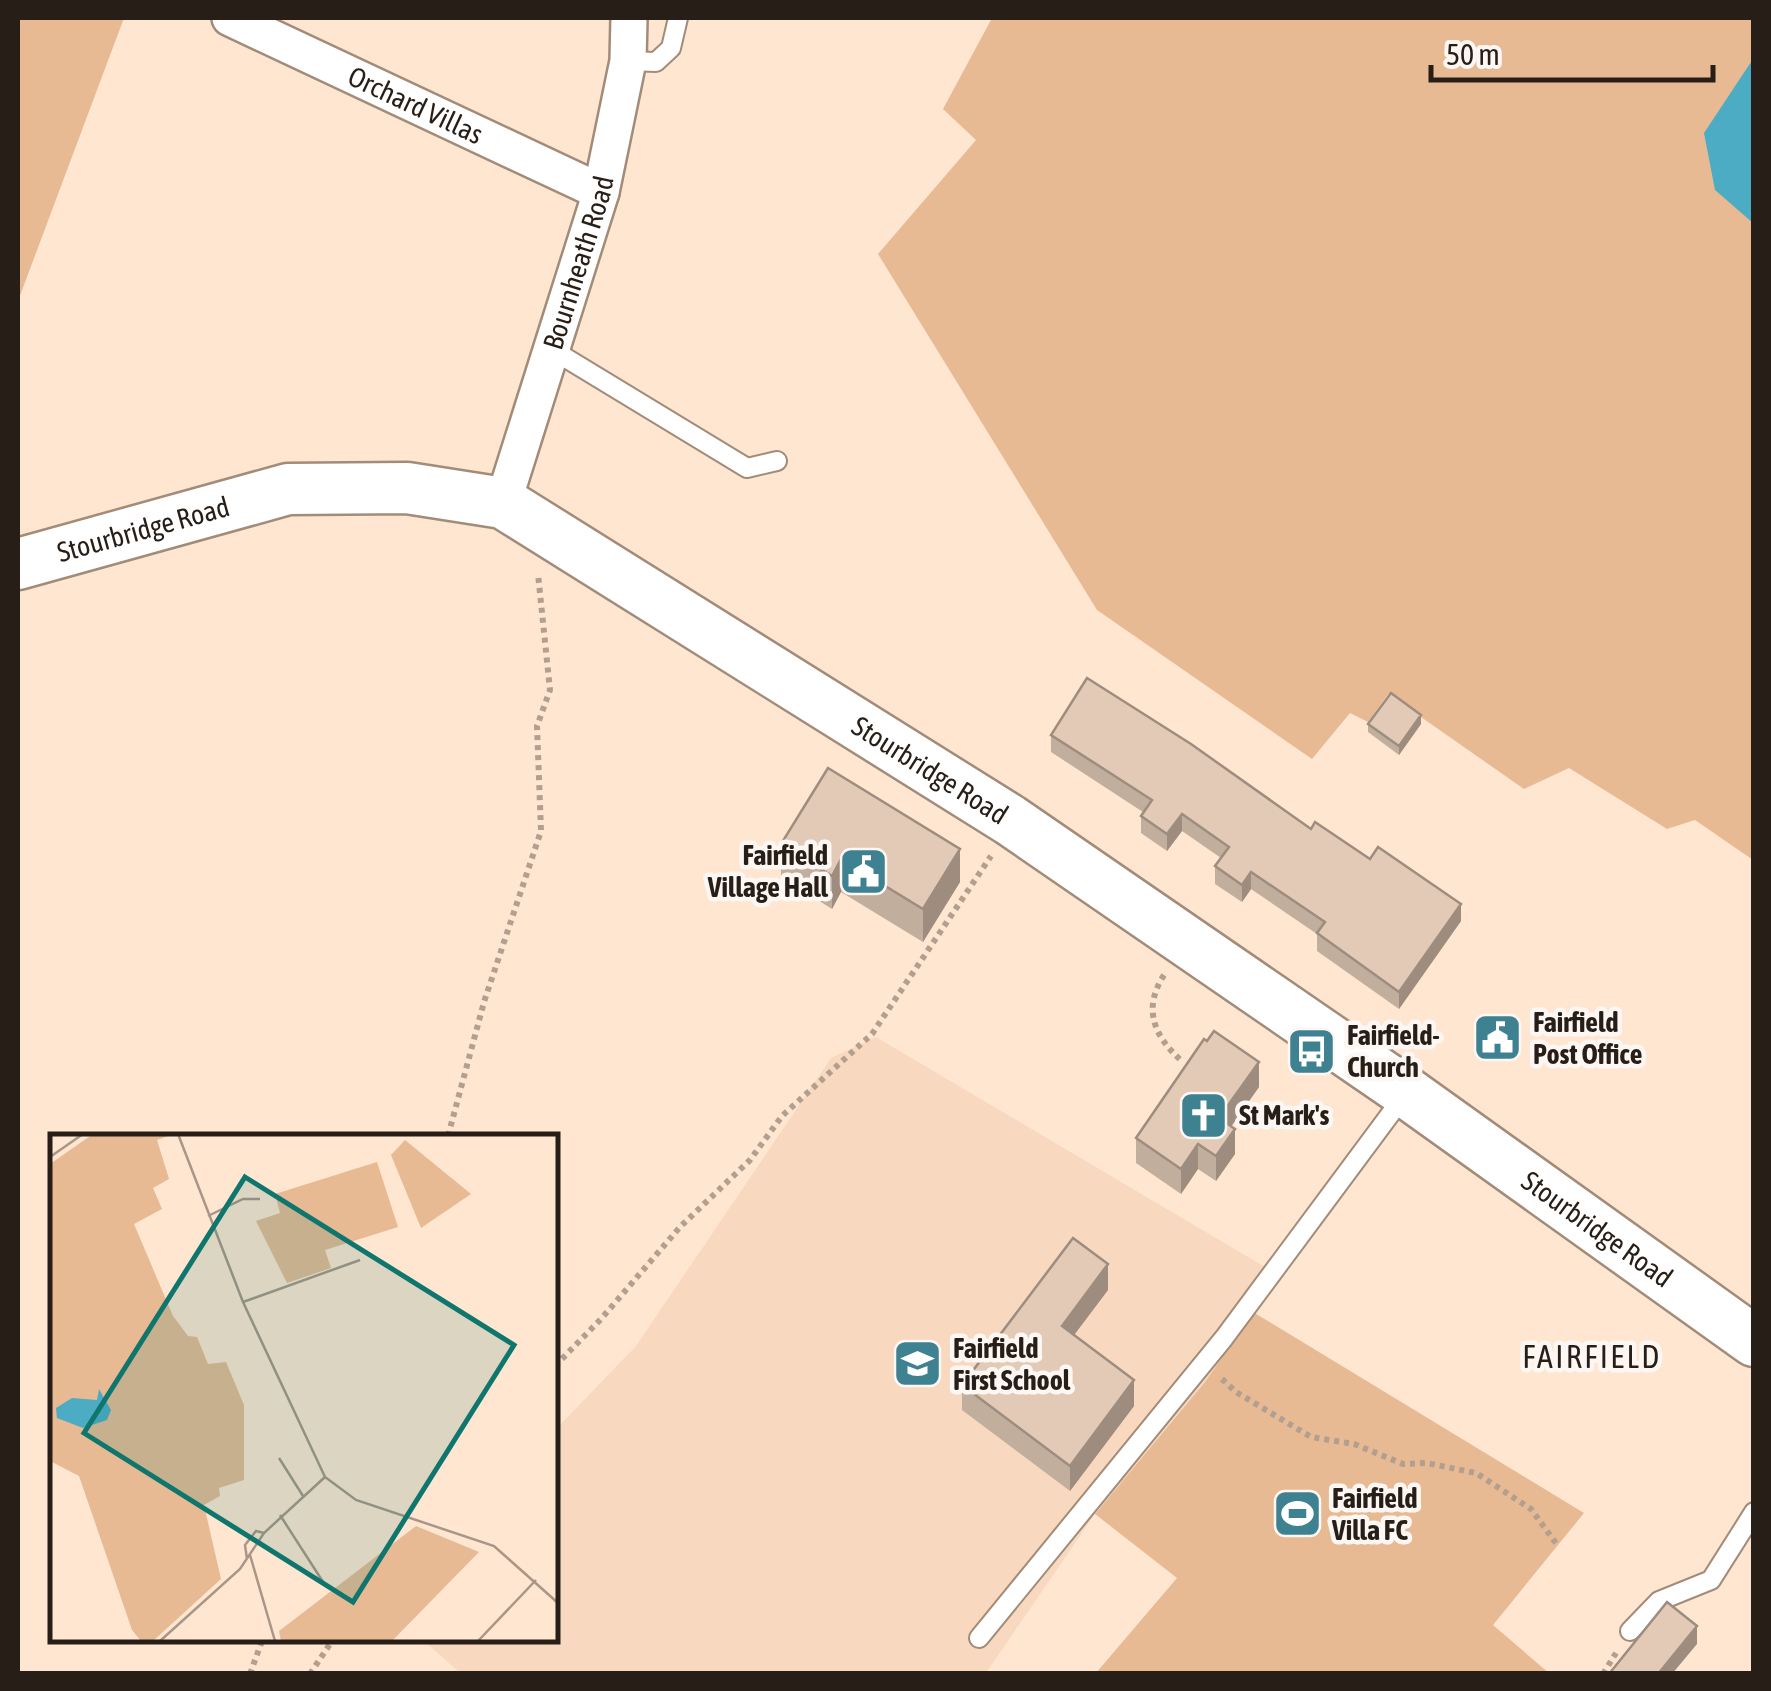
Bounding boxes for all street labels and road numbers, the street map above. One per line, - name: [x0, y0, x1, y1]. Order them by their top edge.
- street label: Orchard Villas: [343, 60, 488, 150]
- street label: Bournheath Road: [536, 173, 620, 353]
- street label: Stourbridge Road: [54, 490, 233, 568]
- street label: Stourbridge Road: [846, 709, 1014, 831]
- street label: Stourbridge Road: [1516, 1164, 1679, 1294]

